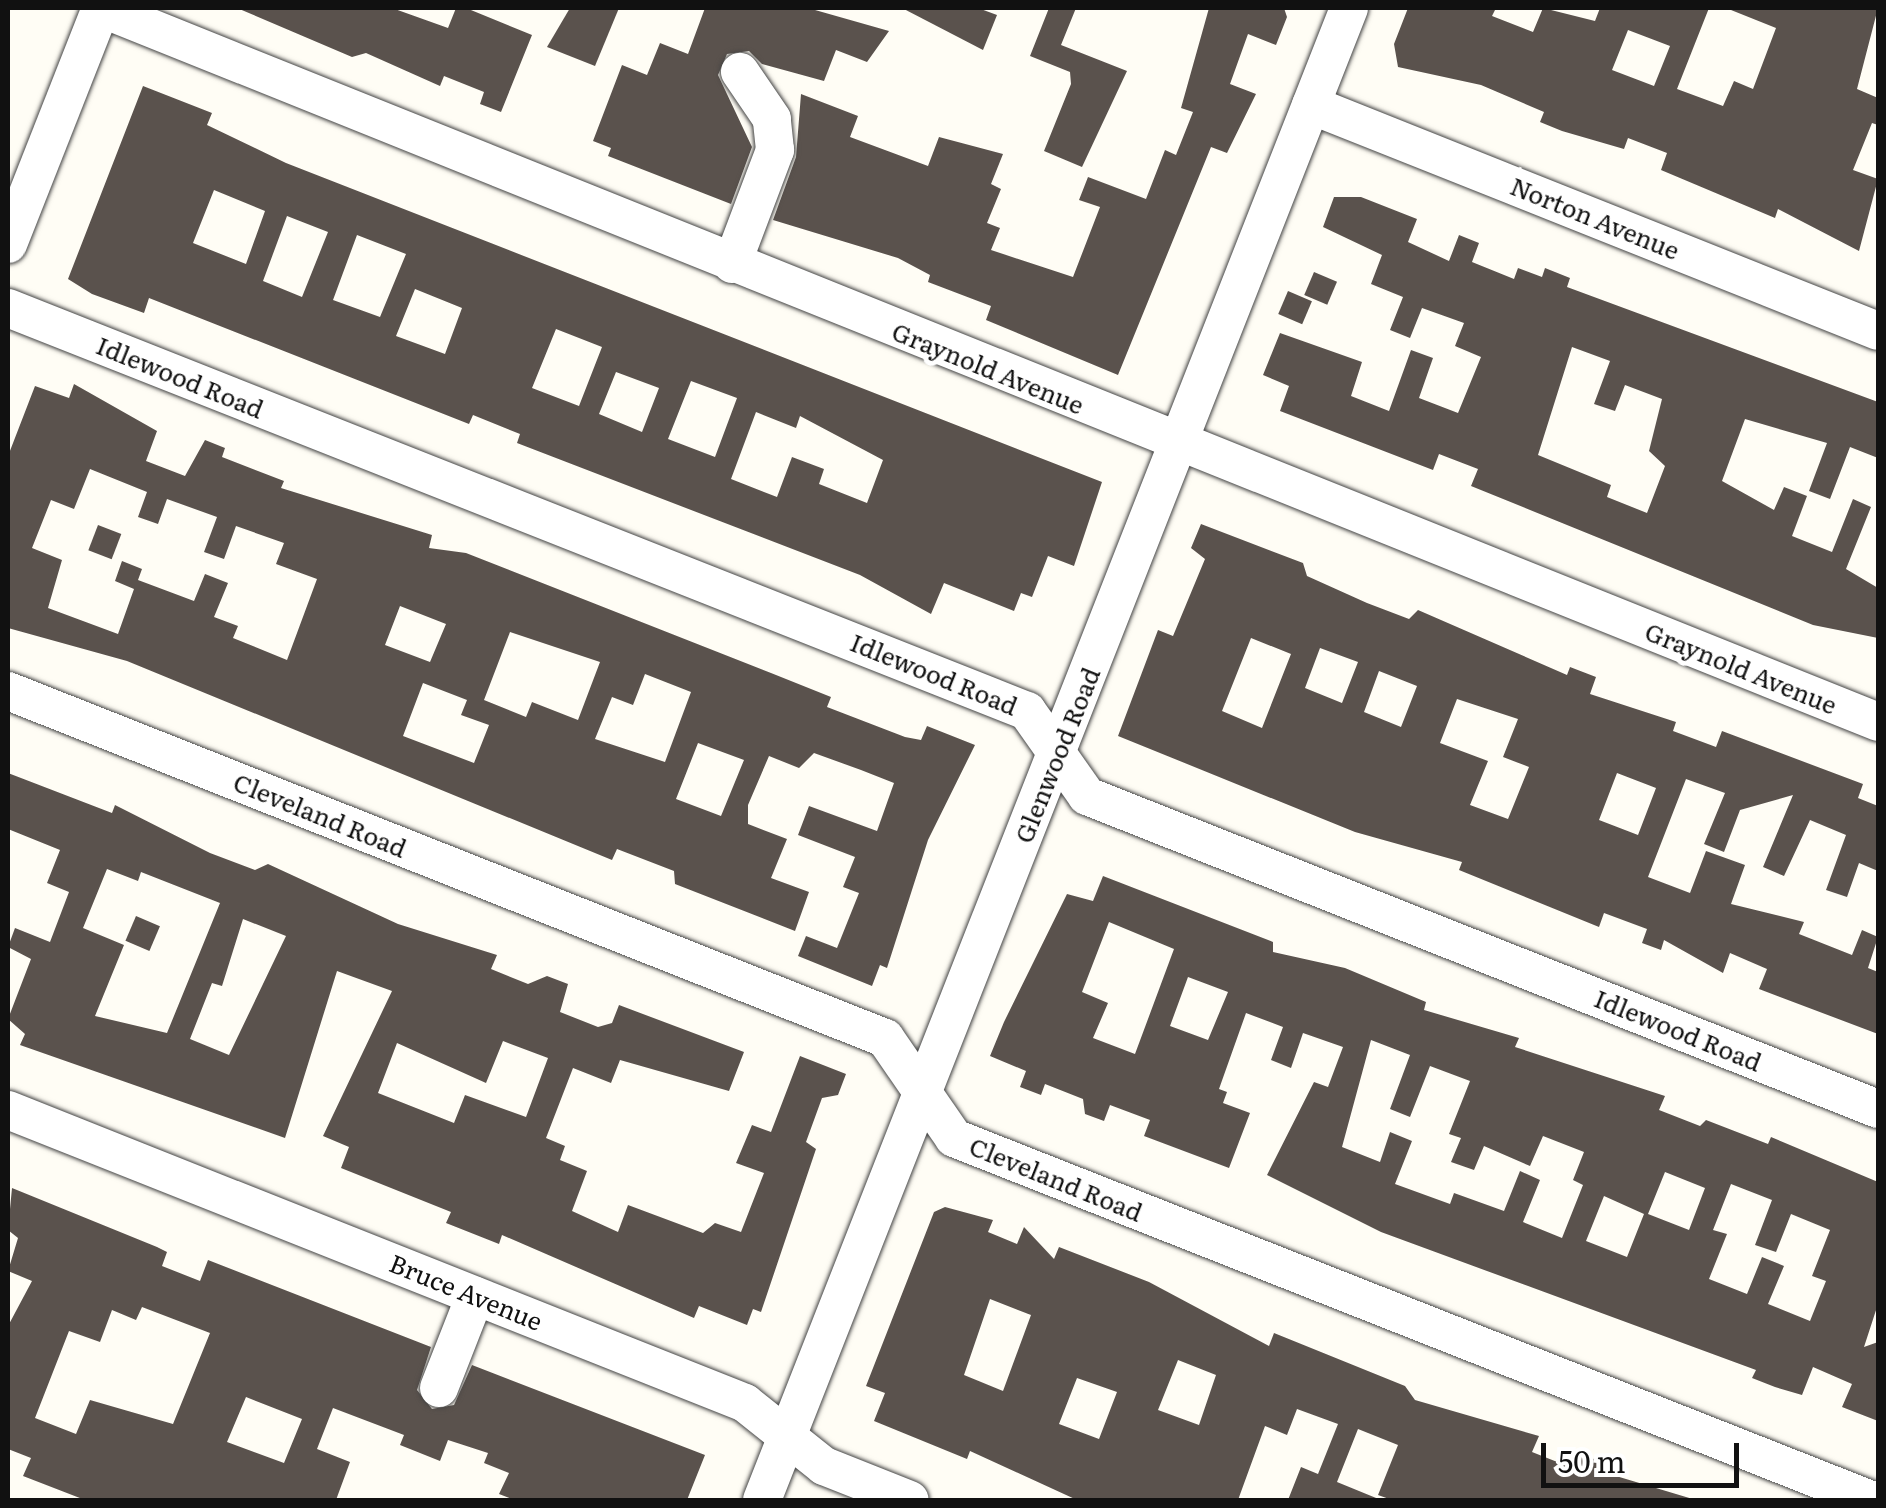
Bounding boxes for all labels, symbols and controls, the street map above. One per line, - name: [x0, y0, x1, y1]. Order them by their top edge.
- street label: Norton Avenue: [1506, 170, 1684, 266]
- street label: Graynold Avenue: [888, 316, 1088, 420]
- street label: Idlewood Road: [92, 330, 268, 424]
- street label: Graynold Avenue: [1641, 616, 1841, 720]
- street label: Idlewood Road: [846, 627, 1022, 721]
- street label: Glenwood Road: [1008, 663, 1106, 847]
- street label: Cleveland Road: [229, 767, 411, 863]
- street label: Idlewood Road: [1590, 983, 1766, 1077]
- street label: Cleveland Road: [965, 1131, 1147, 1227]
- street label: Bruce Avenue: [385, 1248, 547, 1336]
- scale bar: [1546, 1423, 1744, 1485]
- text: 50 m: [1558, 1438, 1626, 1482]

